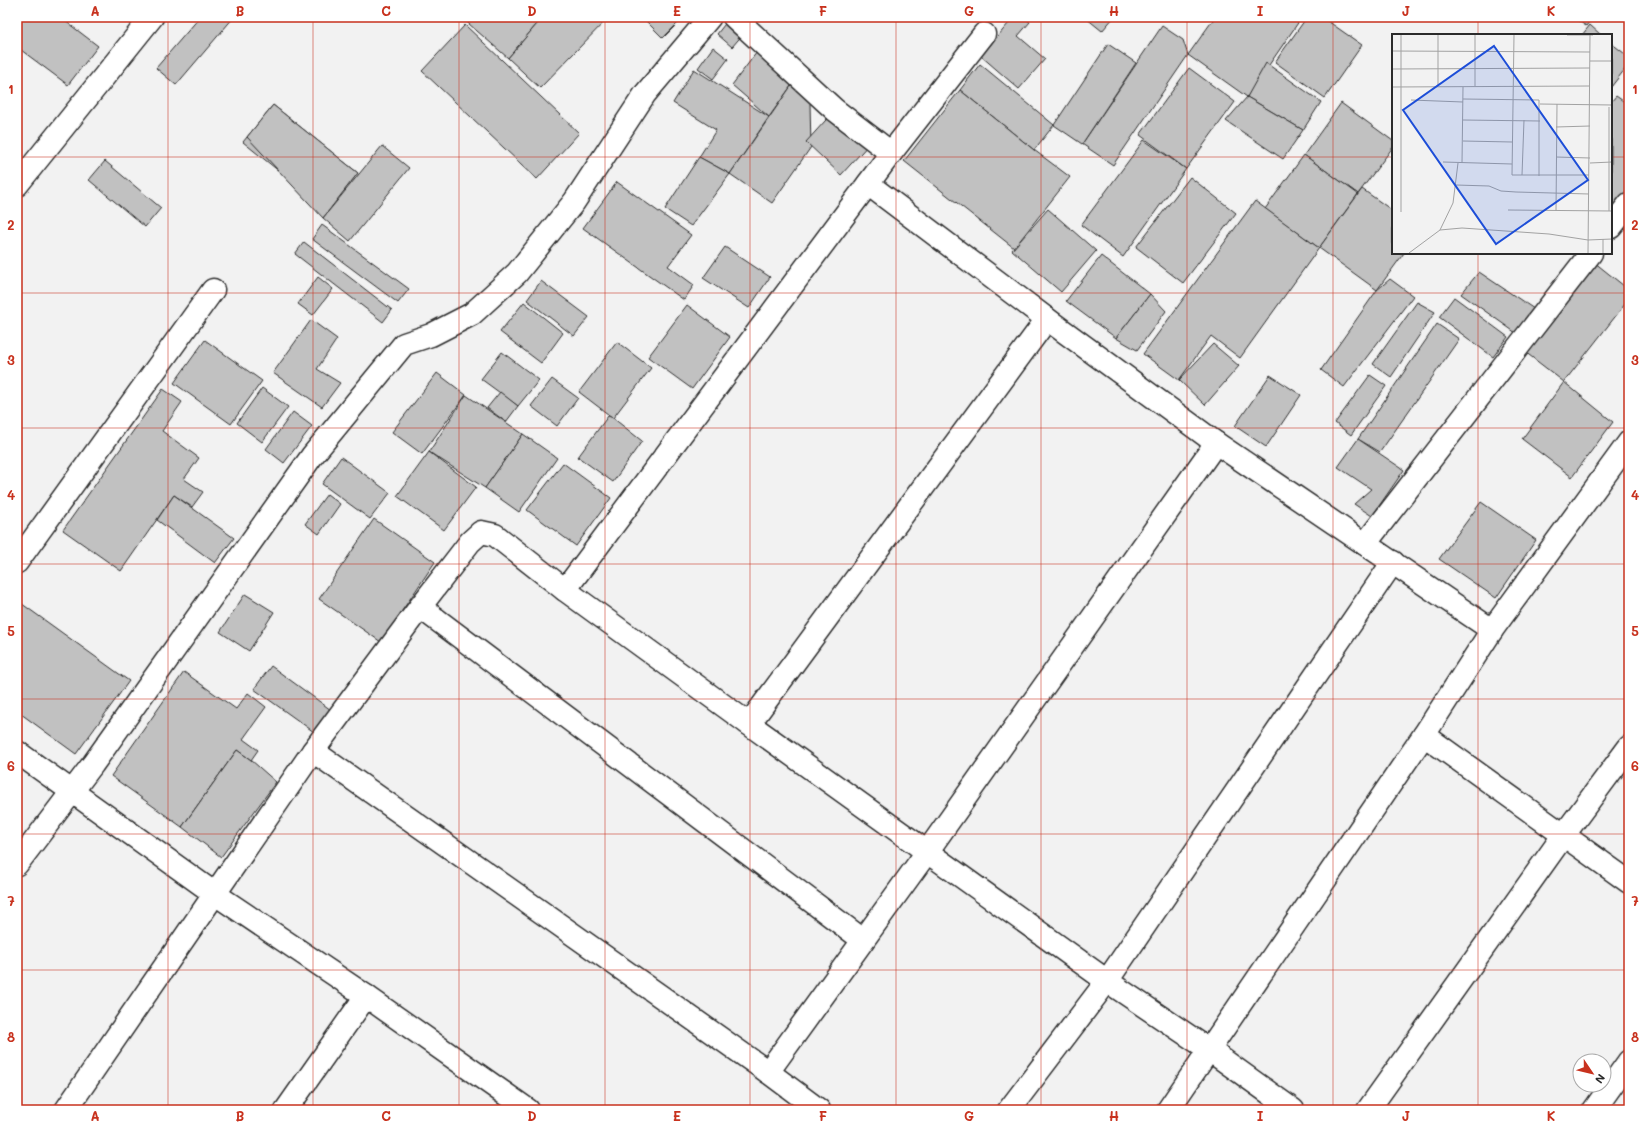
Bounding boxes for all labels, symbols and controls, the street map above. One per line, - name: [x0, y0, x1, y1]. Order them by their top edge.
- text: A: [90, 2, 100, 19]
- text: B: [236, 2, 245, 19]
- text: C: [381, 2, 391, 19]
- text: D: [527, 2, 537, 19]
- text: E: [673, 2, 681, 19]
- text: F: [819, 2, 827, 19]
- text: G: [964, 2, 974, 19]
- text: H: [1109, 2, 1119, 19]
- text: I: [1257, 2, 1264, 19]
- text: J: [1402, 2, 1410, 19]
- text: K: [1547, 2, 1556, 19]
- inset map: [1392, 34, 1612, 254]
- text: 1: [8, 80, 14, 97]
- text: 1: [1632, 80, 1638, 97]
- text: 2: [7, 216, 15, 233]
- text: 2: [1631, 216, 1639, 233]
- text: 3: [7, 351, 15, 368]
- text: 3: [1631, 351, 1639, 368]
- text: 4: [7, 486, 15, 503]
- text: 4: [1631, 486, 1639, 503]
- text: 5: [7, 622, 15, 639]
- text: 5: [1631, 622, 1639, 639]
- text: 6: [7, 757, 15, 774]
- text: 6: [1631, 757, 1639, 774]
- text: 7: [7, 892, 15, 909]
- text: 7: [1631, 892, 1639, 909]
- text: 8: [7, 1028, 15, 1045]
- text: 8: [1631, 1028, 1639, 1045]
- north arrow: [1572, 1053, 1612, 1093]
- text: N: [1592, 1071, 1609, 1087]
- text: A: [90, 1107, 100, 1124]
- text: B: [236, 1107, 245, 1124]
- text: C: [381, 1107, 391, 1124]
- text: D: [527, 1107, 537, 1124]
- text: E: [673, 1107, 681, 1124]
- text: F: [819, 1107, 827, 1124]
- text: G: [964, 1107, 974, 1124]
- text: H: [1109, 1107, 1119, 1124]
- text: I: [1257, 1107, 1264, 1124]
- text: J: [1402, 1107, 1410, 1124]
- text: K: [1547, 1107, 1556, 1124]

